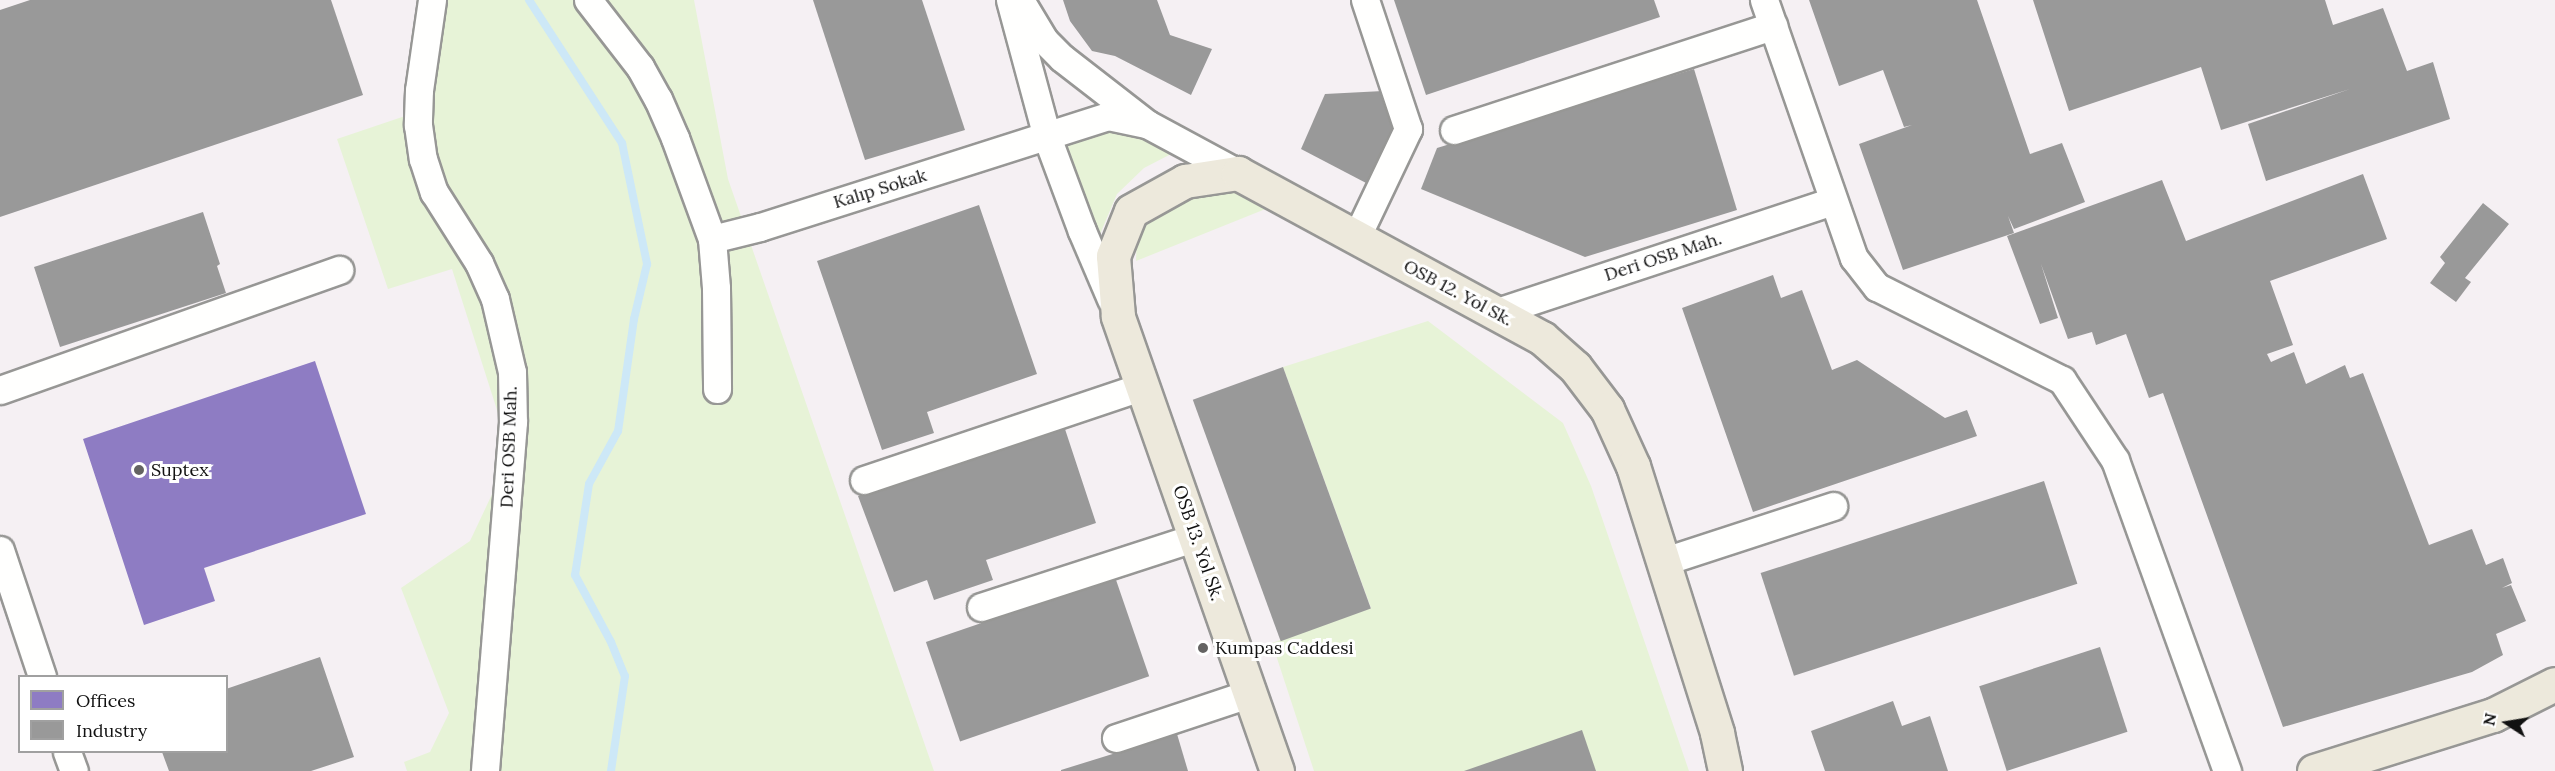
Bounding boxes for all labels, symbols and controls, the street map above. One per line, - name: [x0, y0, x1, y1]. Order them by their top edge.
- street label: Kalıp Sokak: [831, 165, 929, 213]
- street label: Deri OSB Mah.: [1602, 228, 1724, 286]
- street label: OSB 12. Yol Sk.: [1400, 255, 1516, 331]
- street label: Deri OSB Mah.: [496, 386, 522, 508]
- place label: Suptex: [151, 459, 209, 481]
- marker: Suptex: [132, 463, 146, 477]
- street label: OSB 13. Yol Sk.: [1168, 482, 1228, 604]
- place label: Kumpas Caddesi: [1215, 637, 1354, 659]
- marker: Kumpas Caddesi: [1196, 641, 1210, 655]
- legend: [18, 675, 228, 753]
- text: Offices: [76, 689, 135, 712]
- north arrow: [2477, 693, 2537, 753]
- text: N: [2478, 711, 2500, 727]
- text: Industry: [76, 719, 147, 742]

